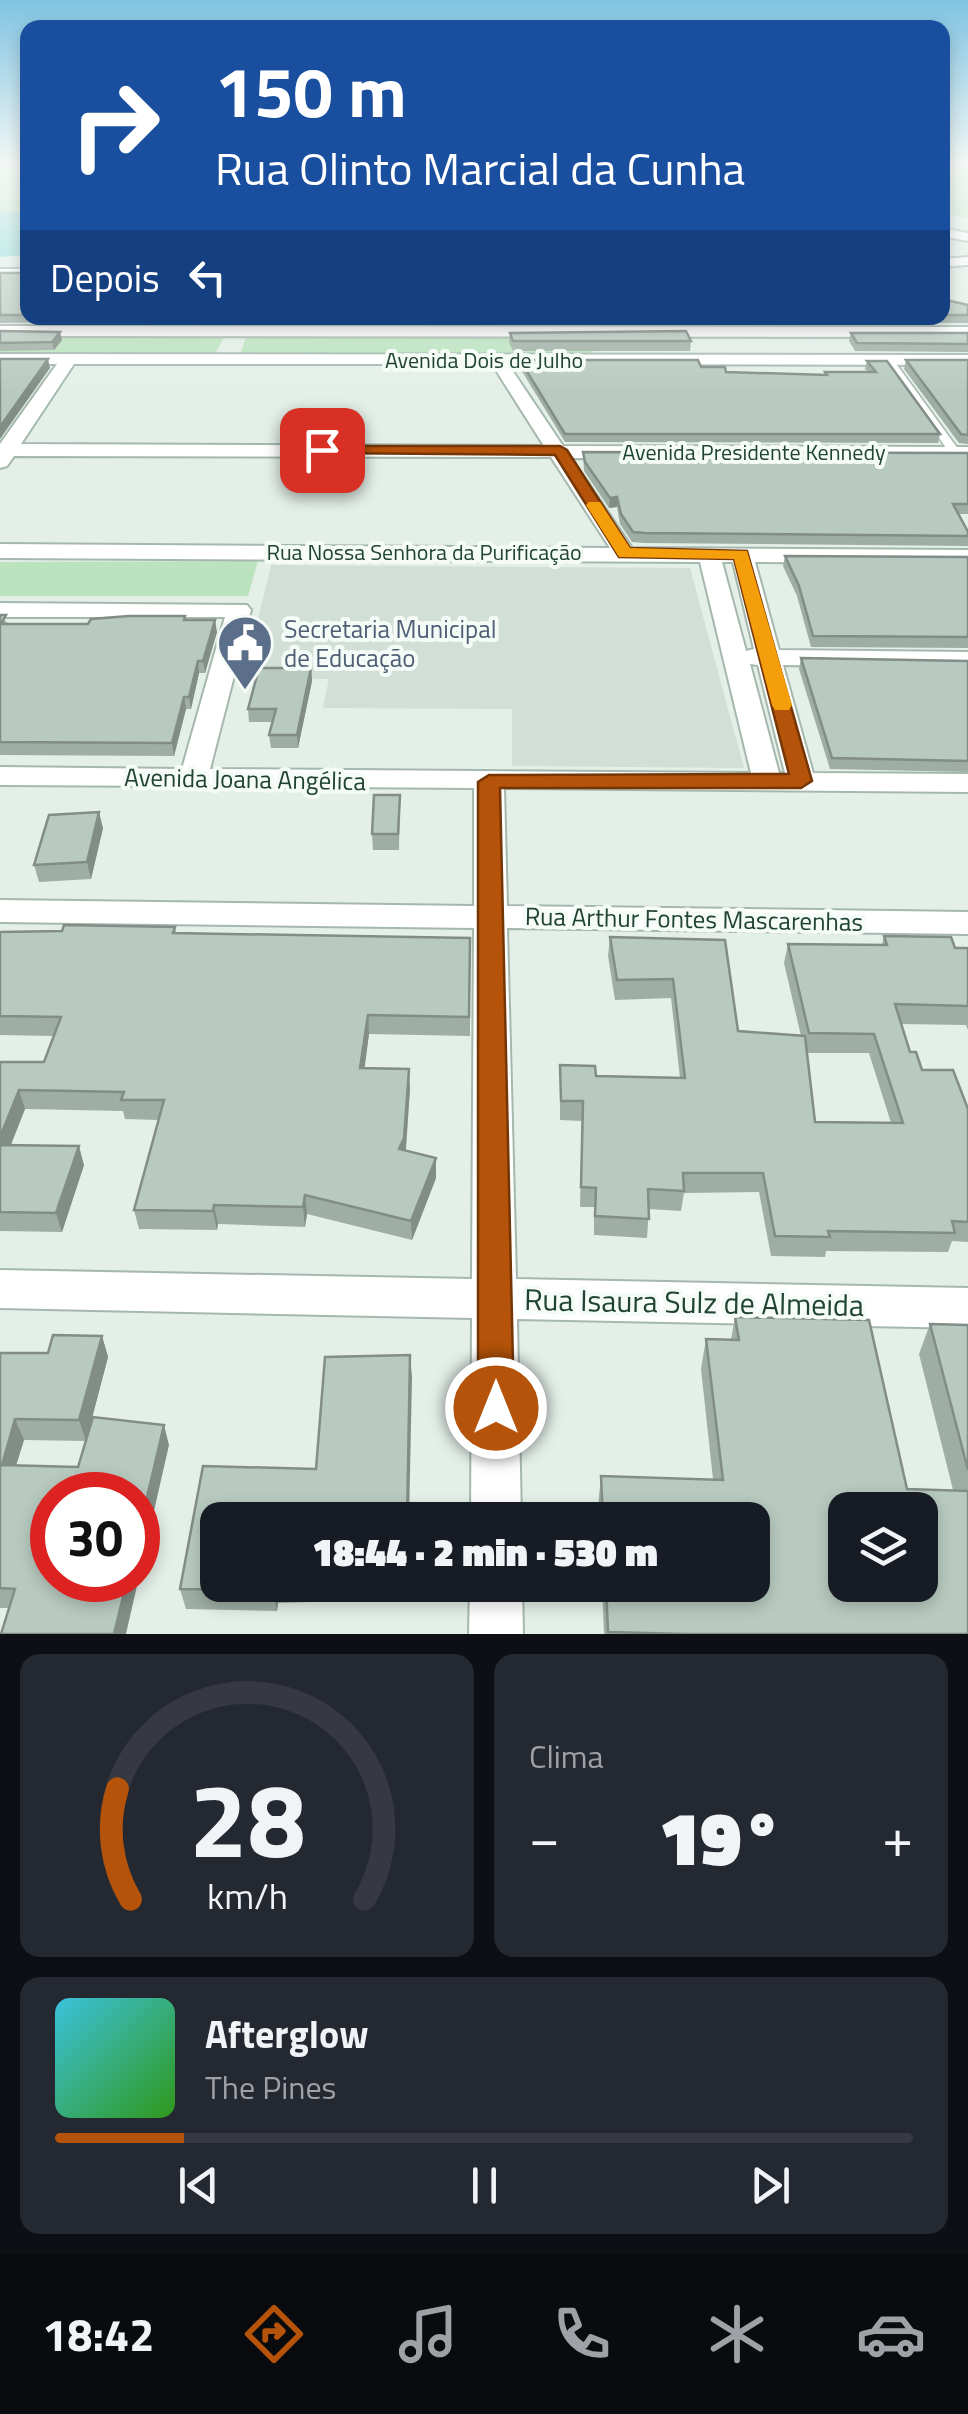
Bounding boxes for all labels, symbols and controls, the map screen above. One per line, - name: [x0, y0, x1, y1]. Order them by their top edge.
- text: 150 m: [215, 38, 407, 144]
- icon: right: [50, 60, 180, 190]
- text: Rua Olinto Marcial da Cunha: [215, 134, 745, 202]
- text: Depois: [50, 249, 160, 307]
- icon: left: [180, 250, 235, 305]
- street label: Avenida Dois de Julho: [385, 343, 583, 377]
- pin: [280, 408, 365, 493]
- icon: arrive: [295, 423, 350, 478]
- street label: Avenida Presidente Kennedy: [622, 435, 886, 469]
- street label: Rua Nossa Senhora da Purificação: [266, 535, 582, 569]
- place label: Secretaria Municipal de Educação: [284, 610, 497, 677]
- public building icon: Secretaria Municipal de Educação: [215, 613, 275, 692]
- street label: Avenida Joana Angélica: [124, 758, 367, 800]
- street label: Rua Arthur Fontes Mascarenhas: [525, 897, 863, 941]
- street label: Rua Isaura Sulz de Almeida: [524, 1276, 864, 1328]
- position arrow: [444, 1356, 548, 1460]
- speed limit sign: 30: [30, 1472, 160, 1602]
- map controls: [828, 1492, 938, 1602]
- button: layers: [828, 1492, 938, 1602]
- text: 18:44 · 2 min · 530 m: [312, 1523, 658, 1581]
- text: Clima: [529, 1732, 604, 1780]
- text: 28: [189, 1739, 305, 1897]
- text: 19°: [659, 1780, 783, 1894]
- text: −: [529, 1795, 560, 1878]
- text: +: [882, 1795, 913, 1878]
- text: km/h: [207, 1868, 287, 1923]
- text: Afterglow: [205, 2005, 369, 2063]
- text: The Pines: [205, 2063, 336, 2111]
- icon: previous: [171, 2158, 226, 2213]
- icon: pause: [457, 2158, 512, 2213]
- icon: next: [743, 2158, 798, 2213]
- icon: directions: [239, 2299, 309, 2369]
- icon: music: [393, 2299, 463, 2369]
- icon: phone: [547, 2299, 617, 2369]
- icon: climate: [702, 2299, 772, 2369]
- icon: car: [856, 2299, 926, 2369]
- text: 18:42: [42, 2300, 154, 2368]

